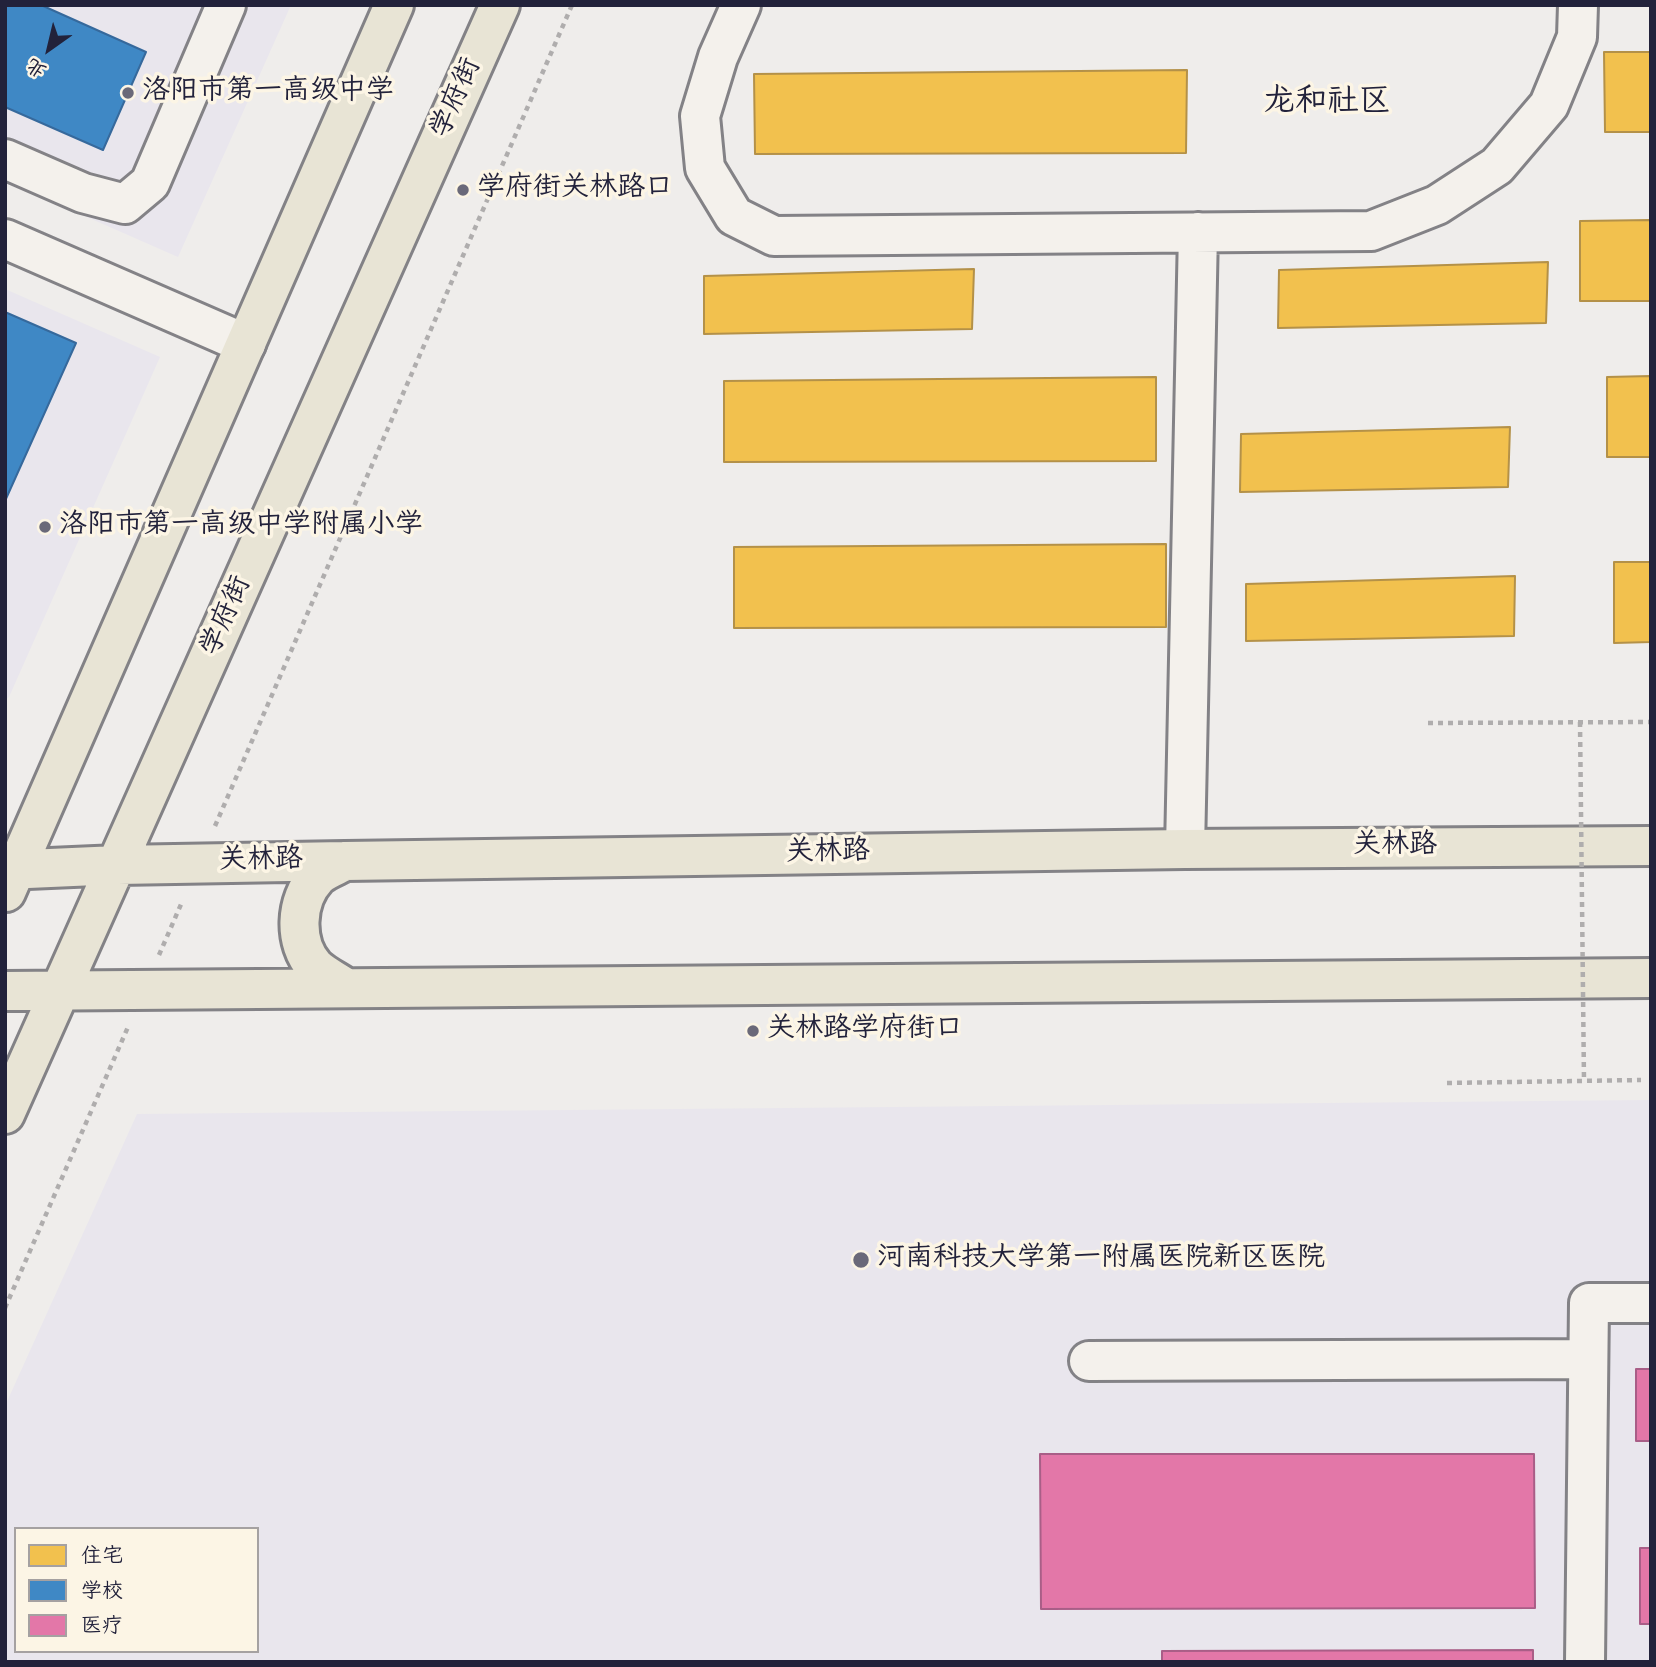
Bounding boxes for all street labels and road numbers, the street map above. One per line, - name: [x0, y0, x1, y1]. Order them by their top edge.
- street label: 学府街: [426, 54, 490, 144]
- street label: 学府街: [196, 572, 260, 662]
- street label: 关林路: [1353, 830, 1437, 864]
- street label: 关林路: [786, 836, 870, 872]
- street label: 关林路: [219, 844, 303, 880]

